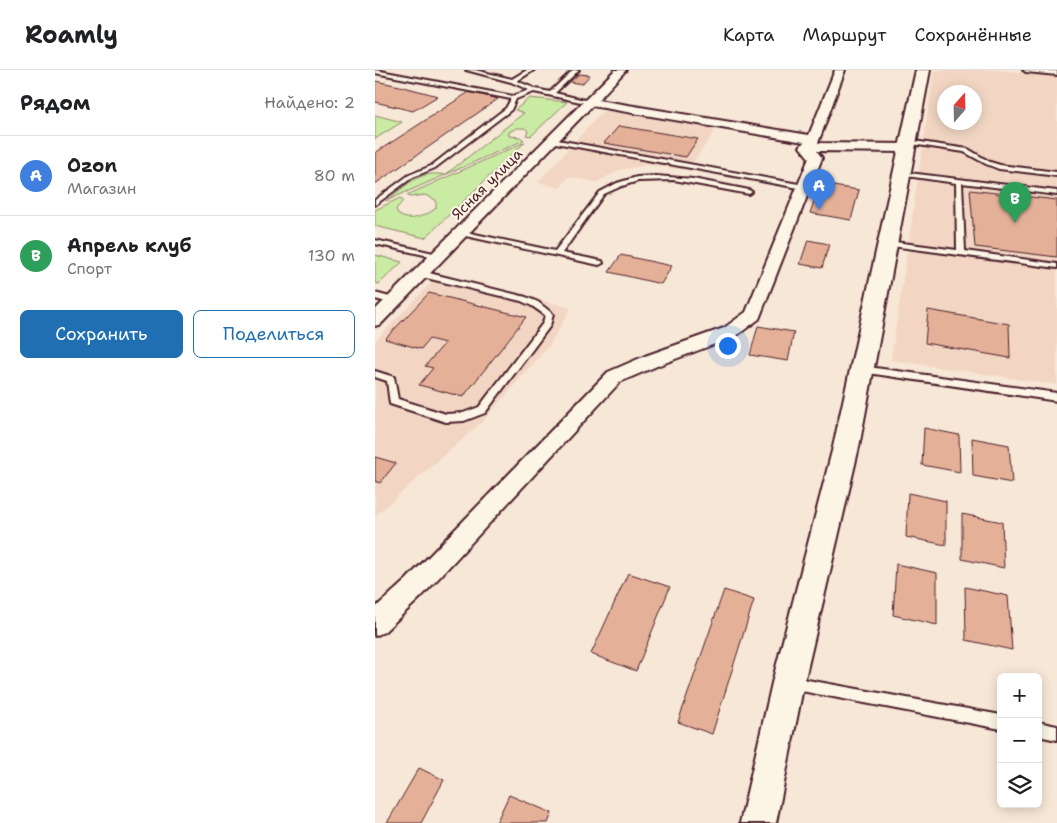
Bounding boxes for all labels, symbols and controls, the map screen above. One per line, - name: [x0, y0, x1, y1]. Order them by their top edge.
- text: Roamly: [25, 19, 118, 51]
- text: Карта: [723, 23, 774, 47]
- text: Маршрут: [802, 23, 886, 47]
- text: Сохранённые: [914, 23, 1032, 47]
- north arrow: [937, 85, 982, 130]
- text: Рядом: [20, 89, 90, 117]
- text: Найдено: 2: [264, 92, 355, 113]
- street label: Ясная улица: [447, 144, 527, 224]
- text: Ozon: [67, 153, 117, 178]
- text: A: [30, 165, 42, 186]
- text: 80 m: [314, 165, 355, 186]
- pin: A: [803, 169, 835, 210]
- text: Магазин: [67, 178, 136, 199]
- pin: B: [999, 182, 1031, 223]
- text: Апрель клуб: [67, 233, 191, 258]
- text: B: [31, 245, 41, 266]
- text: 130 m: [308, 245, 355, 266]
- text: Спорт: [67, 258, 112, 279]
- button: Сохранить: [20, 310, 183, 358]
- button: Поделиться: [193, 310, 355, 358]
- your location: [715, 333, 741, 359]
- map controls: [997, 673, 1042, 808]
- button: +: [997, 673, 1042, 718]
- button: −: [997, 718, 1042, 763]
- button: layers: [997, 763, 1042, 808]

